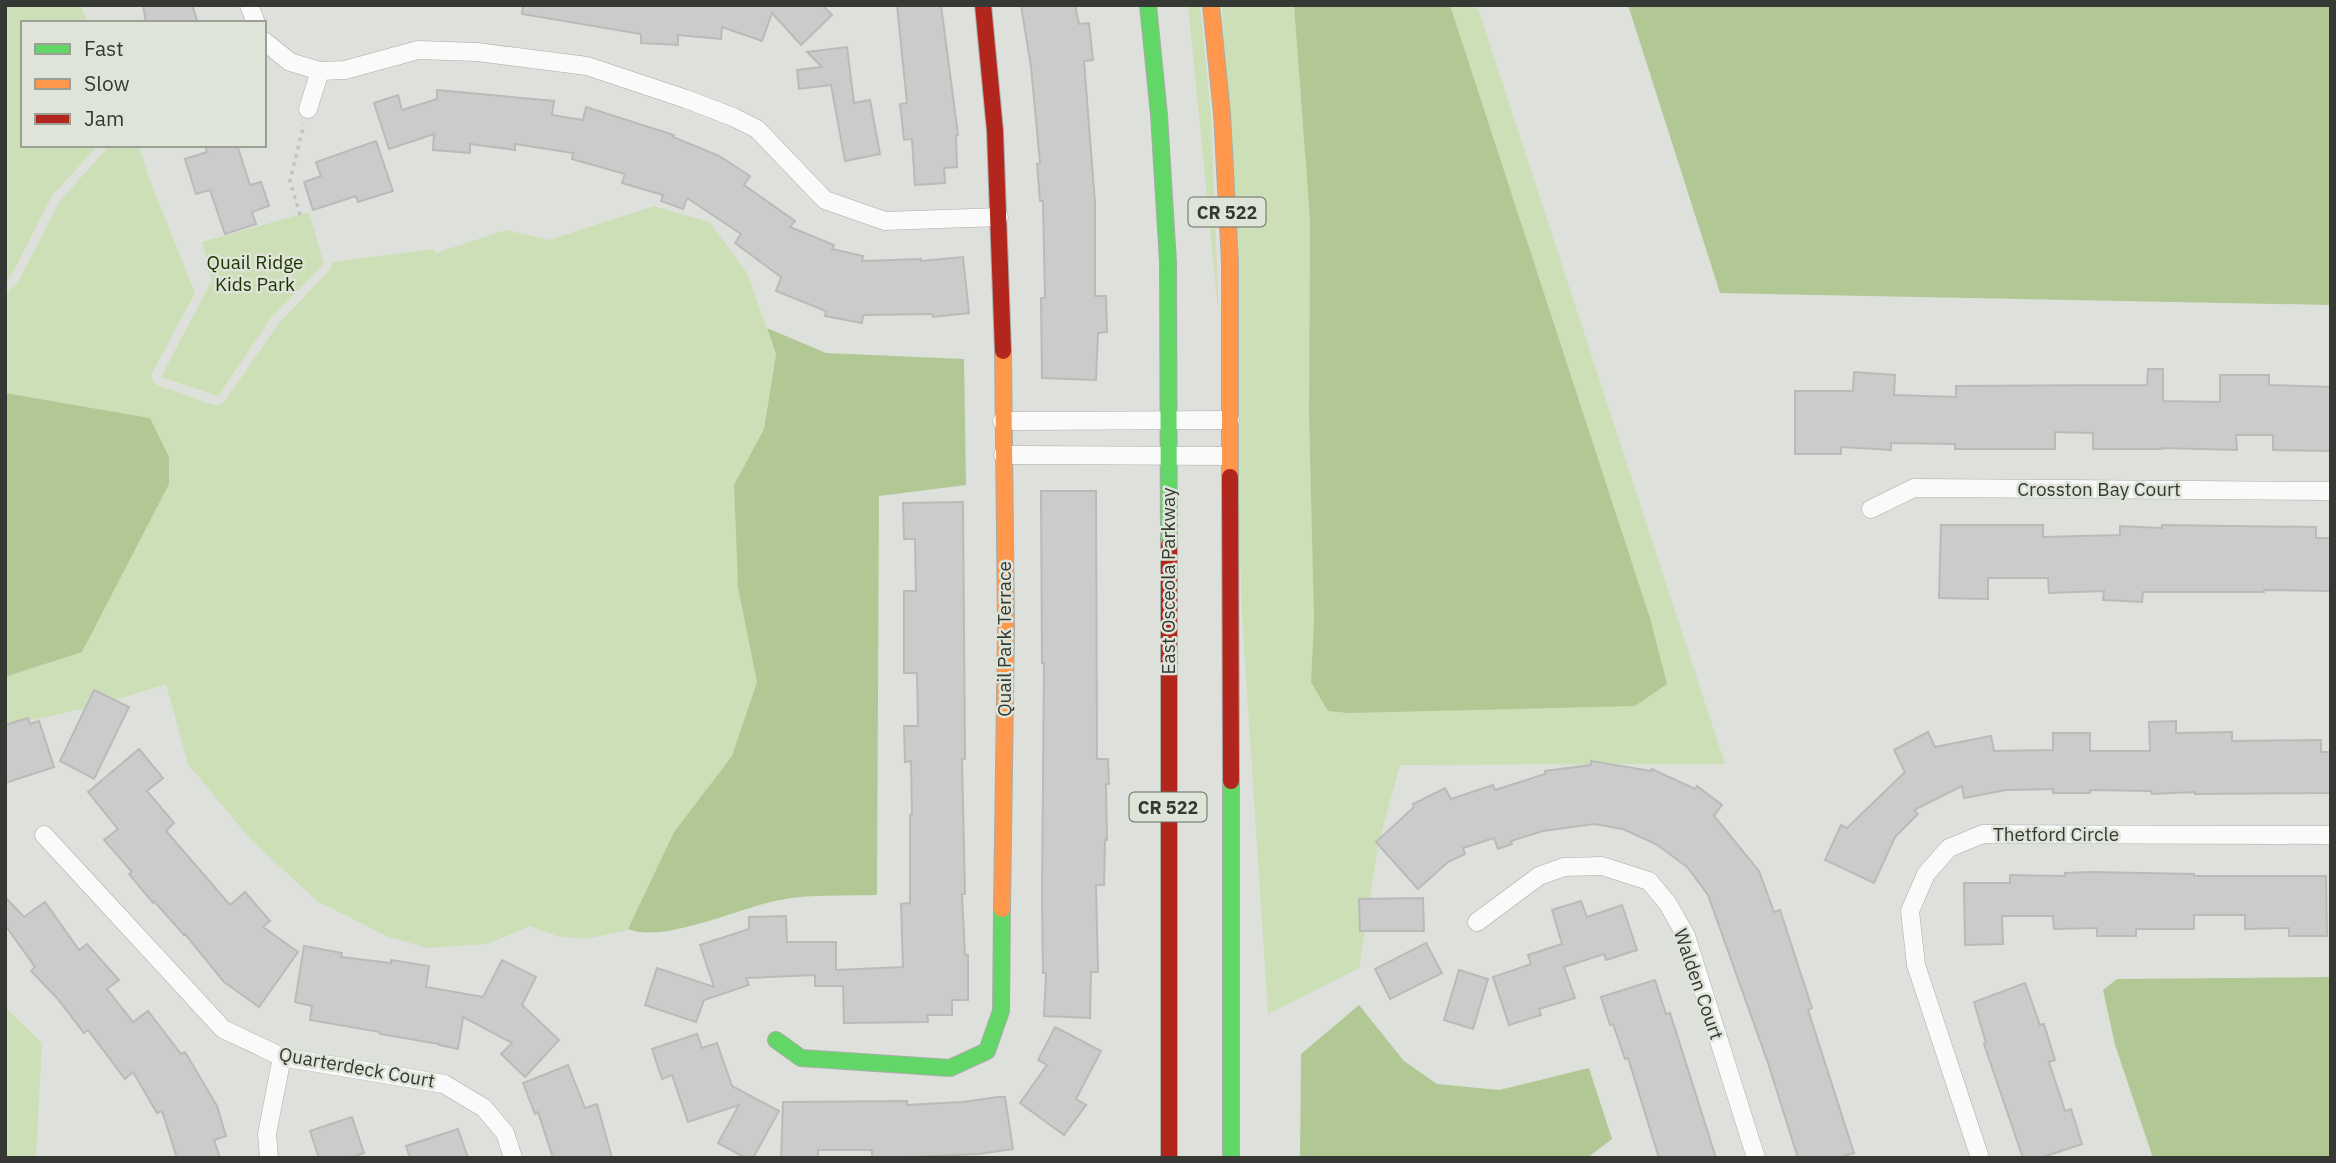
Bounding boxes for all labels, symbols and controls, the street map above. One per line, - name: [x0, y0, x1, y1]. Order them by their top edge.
- legend: [21, 21, 266, 147]
- text: Fast: [84, 34, 124, 62]
- text: Slow: [84, 69, 130, 97]
- text: Jam: [84, 104, 124, 132]
- road number: CR 522: [1188, 197, 1266, 226]
- park label: Quail Ridge Kids Park: [206, 250, 304, 296]
- street label: Crosston Bay Court: [2017, 477, 2181, 501]
- street label: East Osceola Parkway: [1156, 487, 1180, 674]
- street label: Quail Park Terrace: [992, 561, 1016, 717]
- road number: CR 522: [1130, 792, 1206, 822]
- street label: Thetford Circle: [1993, 822, 2119, 846]
- street label: Walden Court: [1669, 925, 1729, 1043]
- street label: Quarterdeck Court: [277, 1041, 437, 1093]

